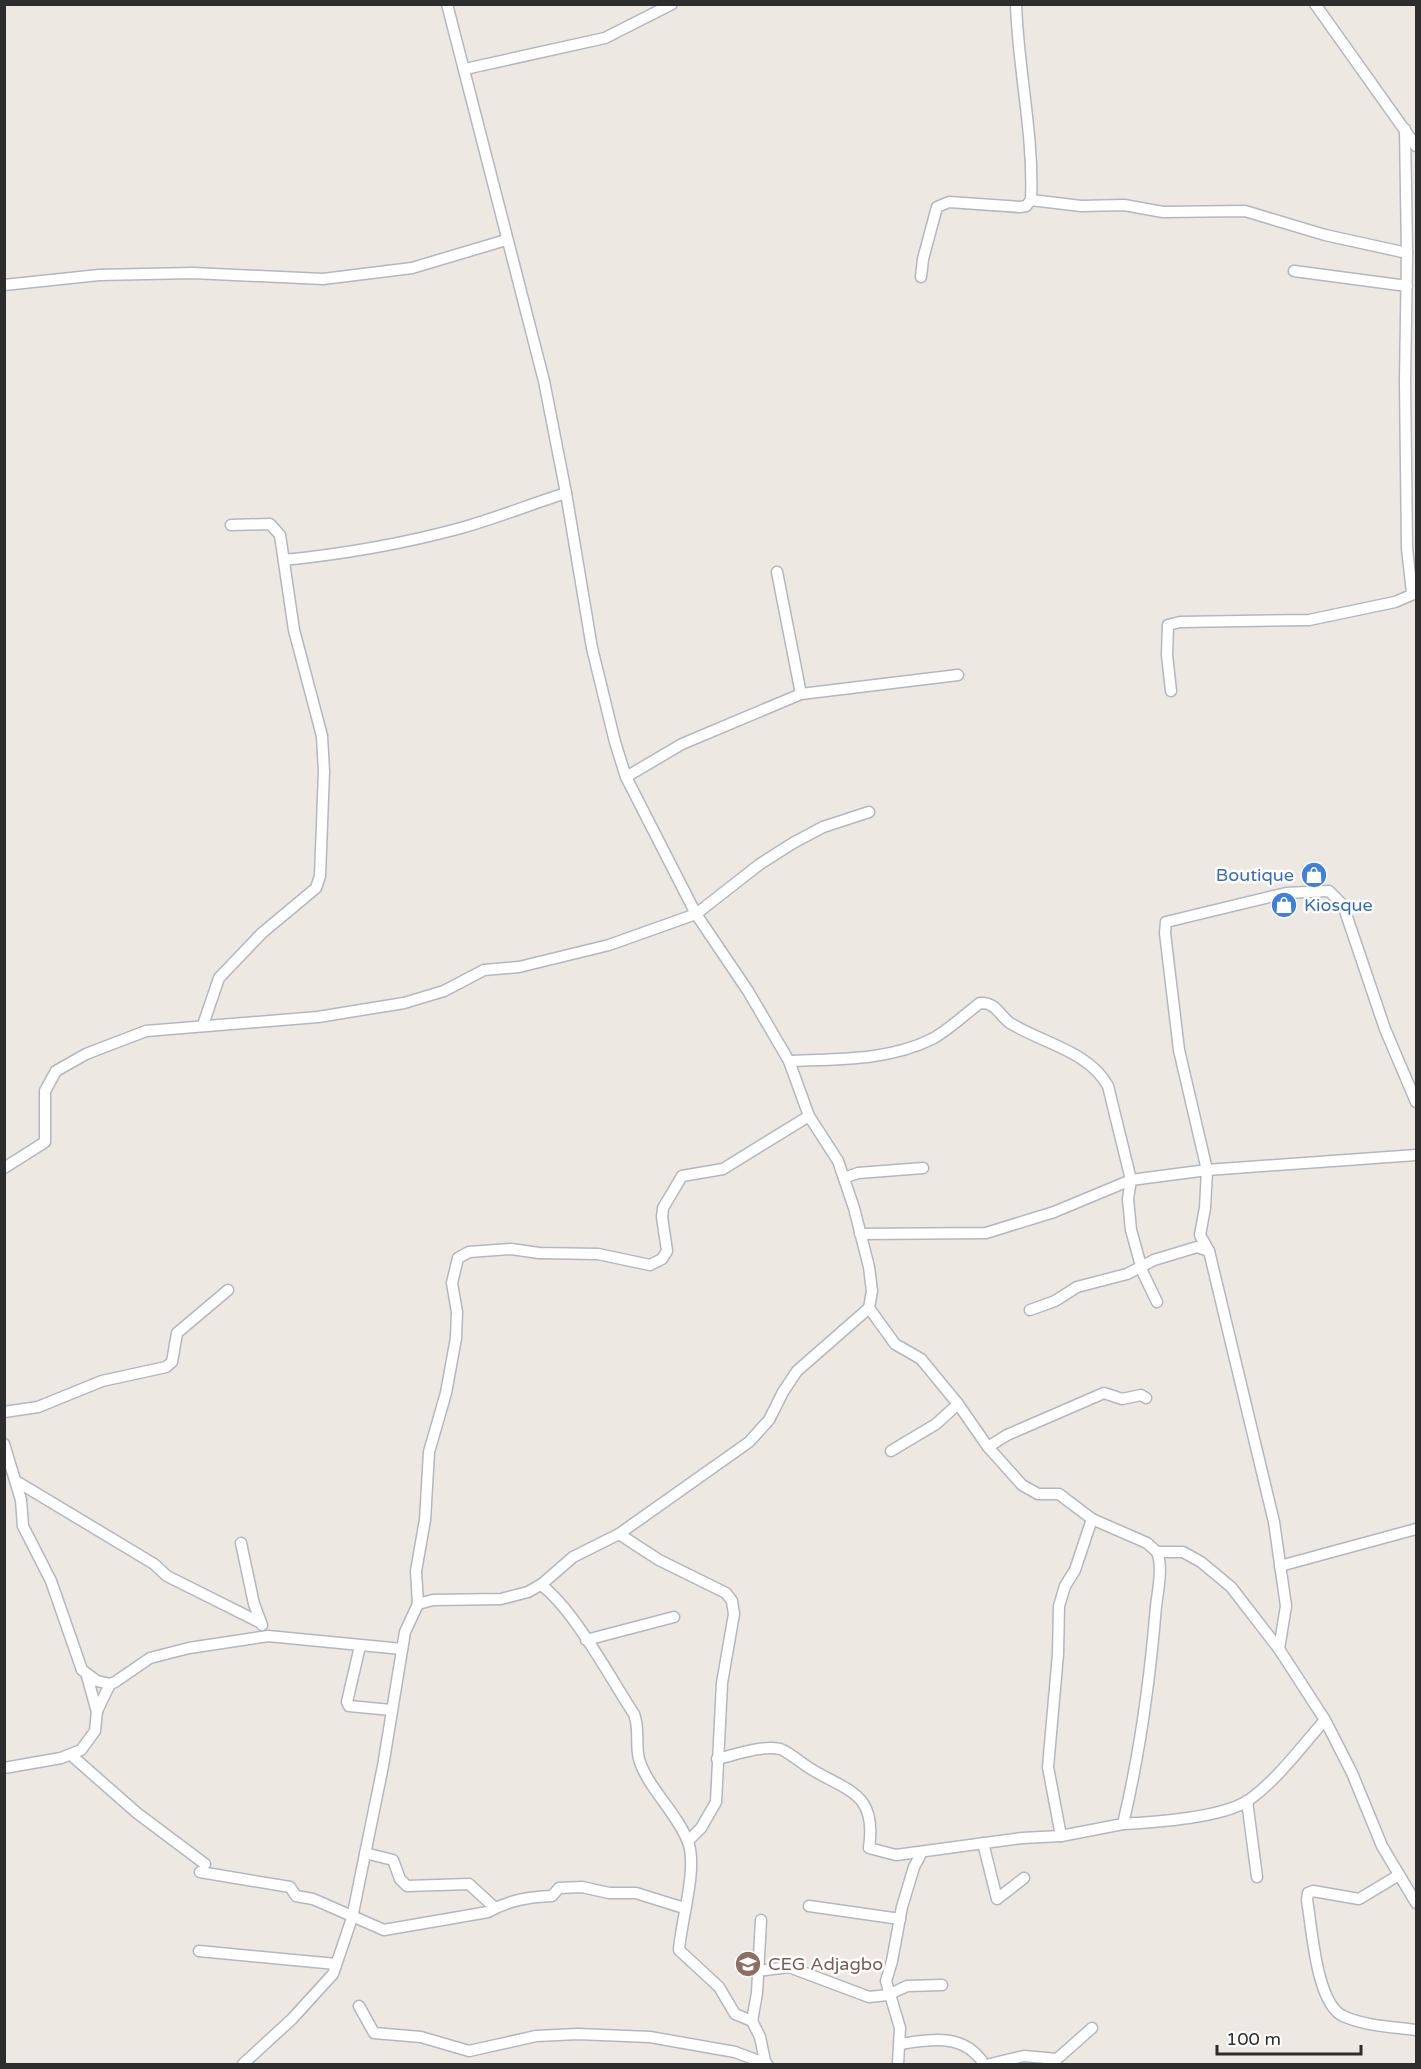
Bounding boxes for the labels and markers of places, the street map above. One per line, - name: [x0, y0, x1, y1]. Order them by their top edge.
- shop icon: Boutique: [1299, 860, 1329, 890]
- place label: Boutique: [1216, 864, 1294, 886]
- shop icon: Kiosque: [1269, 890, 1299, 920]
- place label: Kiosque: [1304, 894, 1373, 916]
- school or university icon: CEG Adjagbo: [733, 1949, 763, 1979]
- place label: CEG Adjagbo: [768, 1953, 883, 1975]

